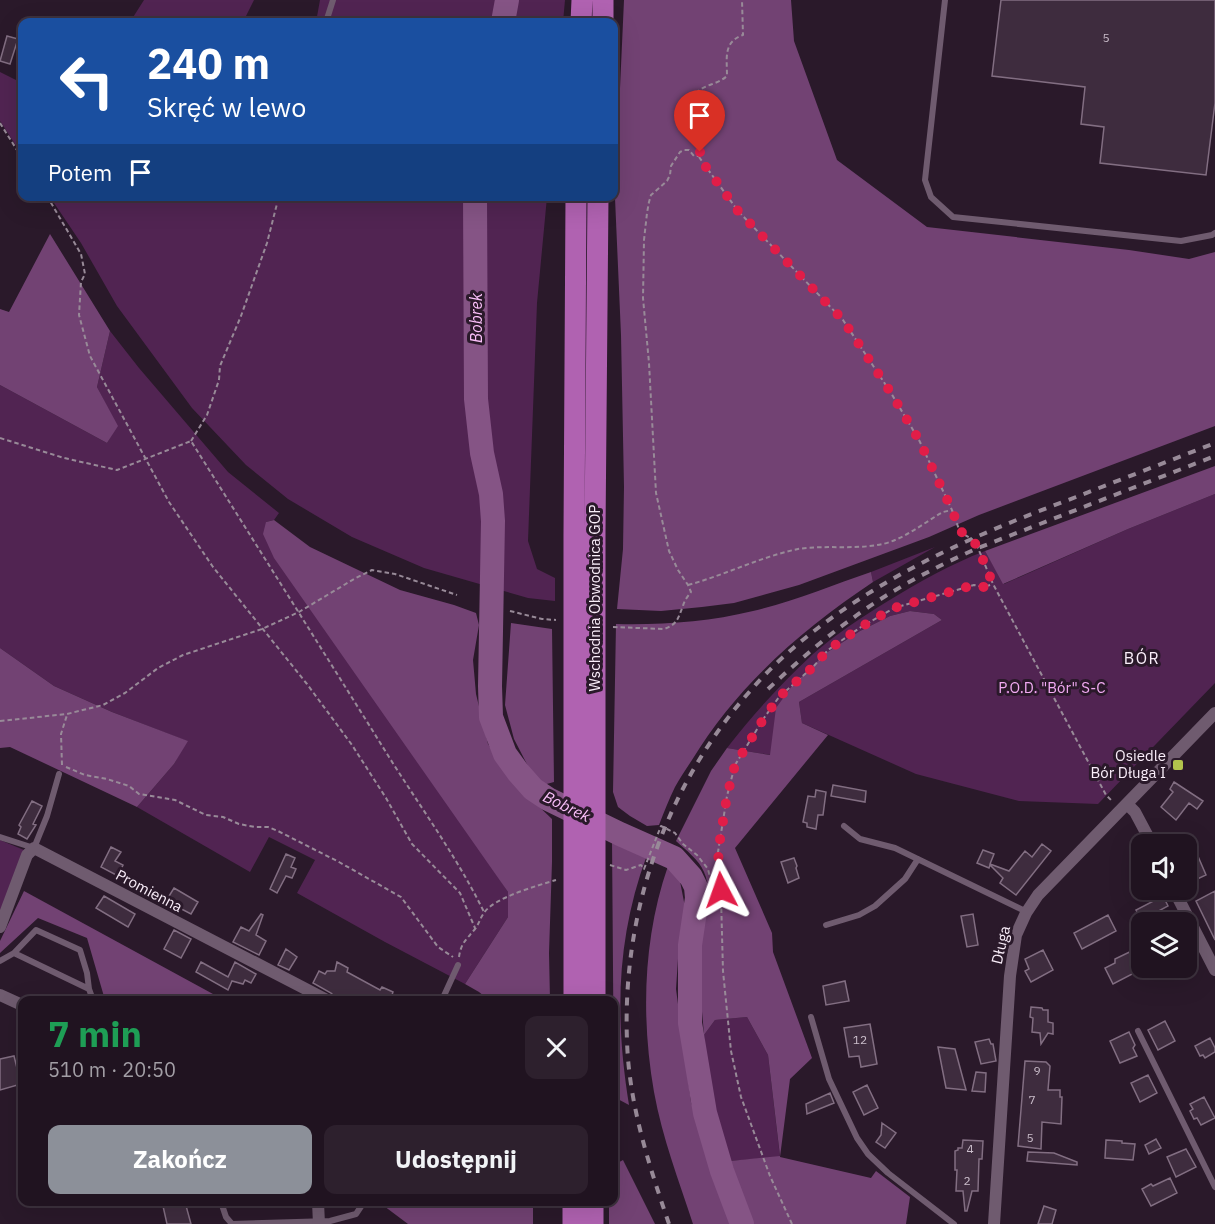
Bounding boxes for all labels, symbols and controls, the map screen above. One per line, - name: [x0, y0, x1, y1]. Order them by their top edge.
- house number: 5: [1102, 30, 1110, 45]
- text: 240 m: [147, 36, 270, 91]
- icon: left: [48, 42, 126, 120]
- text: Skręć w lewo: [147, 89, 306, 124]
- pin: [674, 90, 725, 152]
- icon: arrive: [683, 99, 716, 132]
- icon: arrive: [124, 156, 157, 189]
- text: Potem: [48, 158, 112, 187]
- water label: Bobrek: [466, 292, 486, 343]
- street label: Wschodnia Obwodnica GOP: [585, 505, 604, 691]
- district label: BÓR: [1124, 647, 1160, 668]
- park label: P.O.D. "Bór" S-C: [998, 678, 1106, 697]
- place label: Osiedle Bór Długa I: [1091, 746, 1166, 782]
- marker: Osiedle Bór Długa I: [1171, 758, 1185, 772]
- water label: Bobrek: [540, 786, 595, 826]
- map controls: [1131, 834, 1197, 978]
- button: sound: [1131, 834, 1197, 900]
- position arrow: [689, 858, 753, 922]
- street label: Promienna: [113, 865, 186, 916]
- button: layers: [1131, 912, 1197, 978]
- street label: Długa: [987, 924, 1014, 966]
- text: 7 min: [48, 1010, 142, 1057]
- button: close: [525, 1016, 588, 1079]
- house number: 12: [853, 1032, 867, 1047]
- text: 510 m · 20:50: [48, 1056, 176, 1083]
- house number: 9: [1033, 1063, 1041, 1078]
- house number: 7: [1028, 1092, 1036, 1107]
- button: Zakończ: [48, 1125, 312, 1194]
- button: Udostępnij: [324, 1125, 588, 1194]
- house number: 5: [1026, 1130, 1034, 1145]
- house number: 4: [966, 1141, 974, 1156]
- house number: 2: [963, 1173, 971, 1188]

